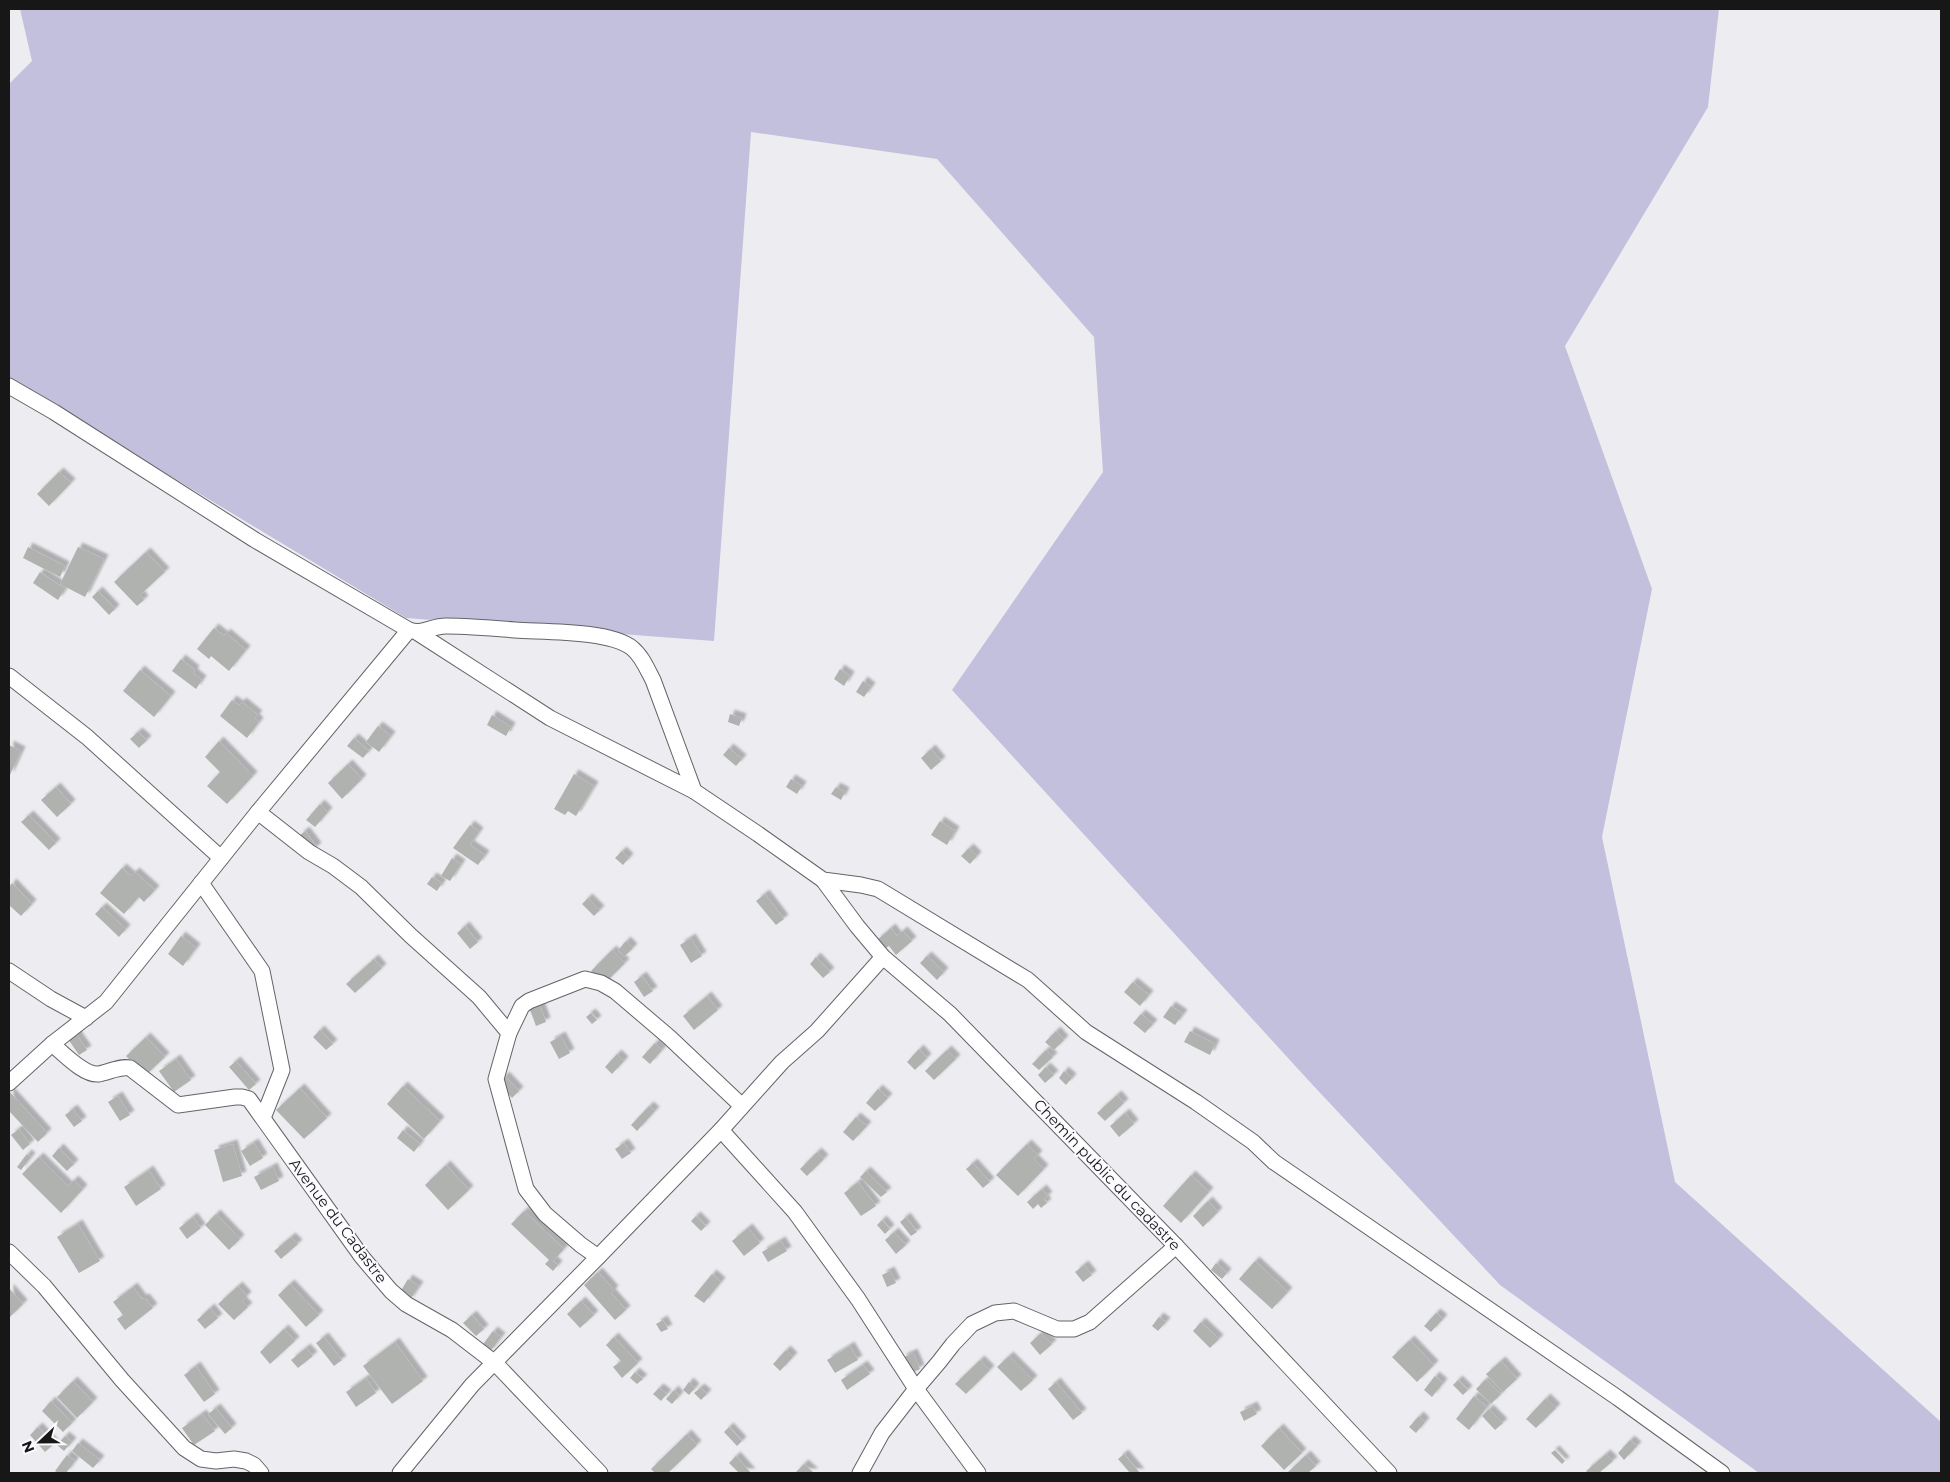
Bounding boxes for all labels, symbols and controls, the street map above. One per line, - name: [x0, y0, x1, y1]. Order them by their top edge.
- street label: Chemin public du cadastre: [1030, 1095, 1185, 1254]
- street label: Avenue du Cadastre: [285, 1155, 392, 1287]
- north arrow: [15, 1417, 65, 1467]
- text: N: [17, 1438, 38, 1455]

